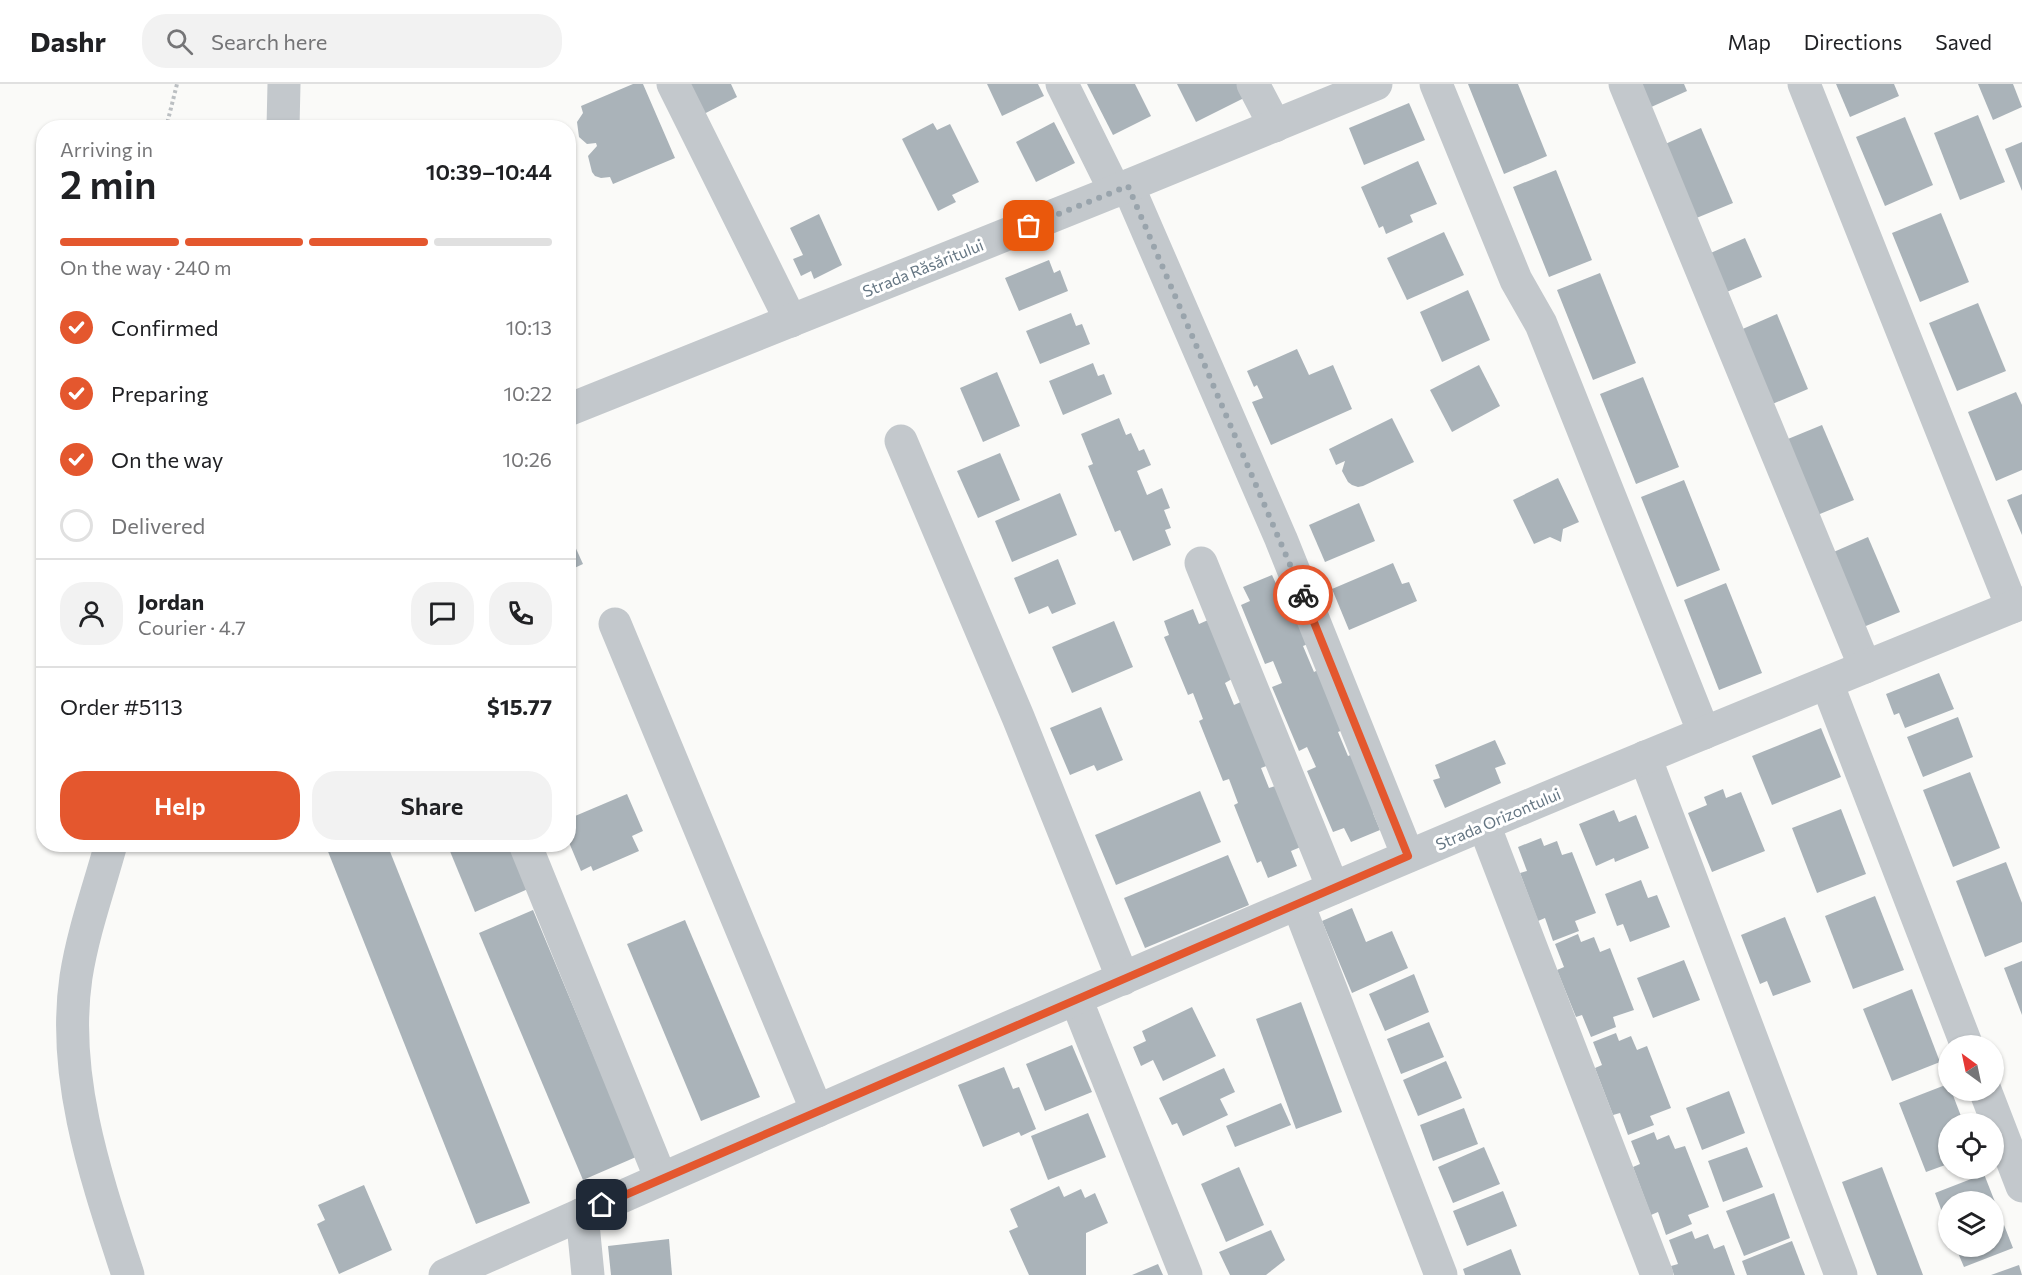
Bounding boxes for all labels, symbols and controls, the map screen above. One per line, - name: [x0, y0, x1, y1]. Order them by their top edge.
- search box: [142, 14, 562, 68]
- text: Dashr: [30, 24, 106, 58]
- icon: search: [163, 25, 196, 58]
- text: Search here: [211, 28, 327, 55]
- text: Map: [1728, 29, 1771, 54]
- text: Directions: [1804, 29, 1902, 54]
- text: Saved: [1935, 29, 1992, 54]
- text: Arriving in: [60, 137, 153, 161]
- text: 10:39–10:44: [426, 158, 552, 185]
- text: 2 min: [60, 159, 157, 207]
- pin: [1003, 200, 1054, 251]
- icon: bag: [1012, 209, 1045, 242]
- street label: Strada Răsăritului: [860, 235, 986, 300]
- text: On the way · 240 m: [60, 255, 232, 279]
- icon: check: [60, 311, 93, 344]
- text: Confirmed: [111, 314, 218, 341]
- text: 10:13: [506, 315, 552, 339]
- icon: check: [60, 377, 93, 410]
- text: Preparing: [111, 380, 208, 407]
- text: 10:22: [504, 381, 552, 405]
- icon: check: [60, 443, 93, 476]
- text: On the way: [111, 446, 223, 473]
- text: 10:26: [503, 447, 552, 471]
- text: Delivered: [111, 512, 205, 539]
- courier: [1273, 565, 1333, 625]
- icon: bike: [1287, 579, 1320, 612]
- button: person: [60, 582, 123, 645]
- button: chat: [411, 582, 474, 645]
- button: phone: [489, 582, 552, 645]
- text: Jordan: [138, 588, 204, 615]
- text: Courier · 4.7: [138, 615, 246, 639]
- text: Order #5113: [60, 693, 183, 720]
- text: $15.77: [487, 693, 552, 720]
- button: Help: [60, 771, 300, 840]
- button: Share: [312, 771, 552, 840]
- street label: Strada Orizontului: [1432, 784, 1563, 853]
- north arrow: [1938, 1035, 2004, 1101]
- map controls: [1938, 1035, 2004, 1257]
- button: locate: [1938, 1113, 2004, 1179]
- pin: [576, 1179, 627, 1230]
- icon: home: [585, 1188, 618, 1221]
- button: layers: [1938, 1191, 2004, 1257]

